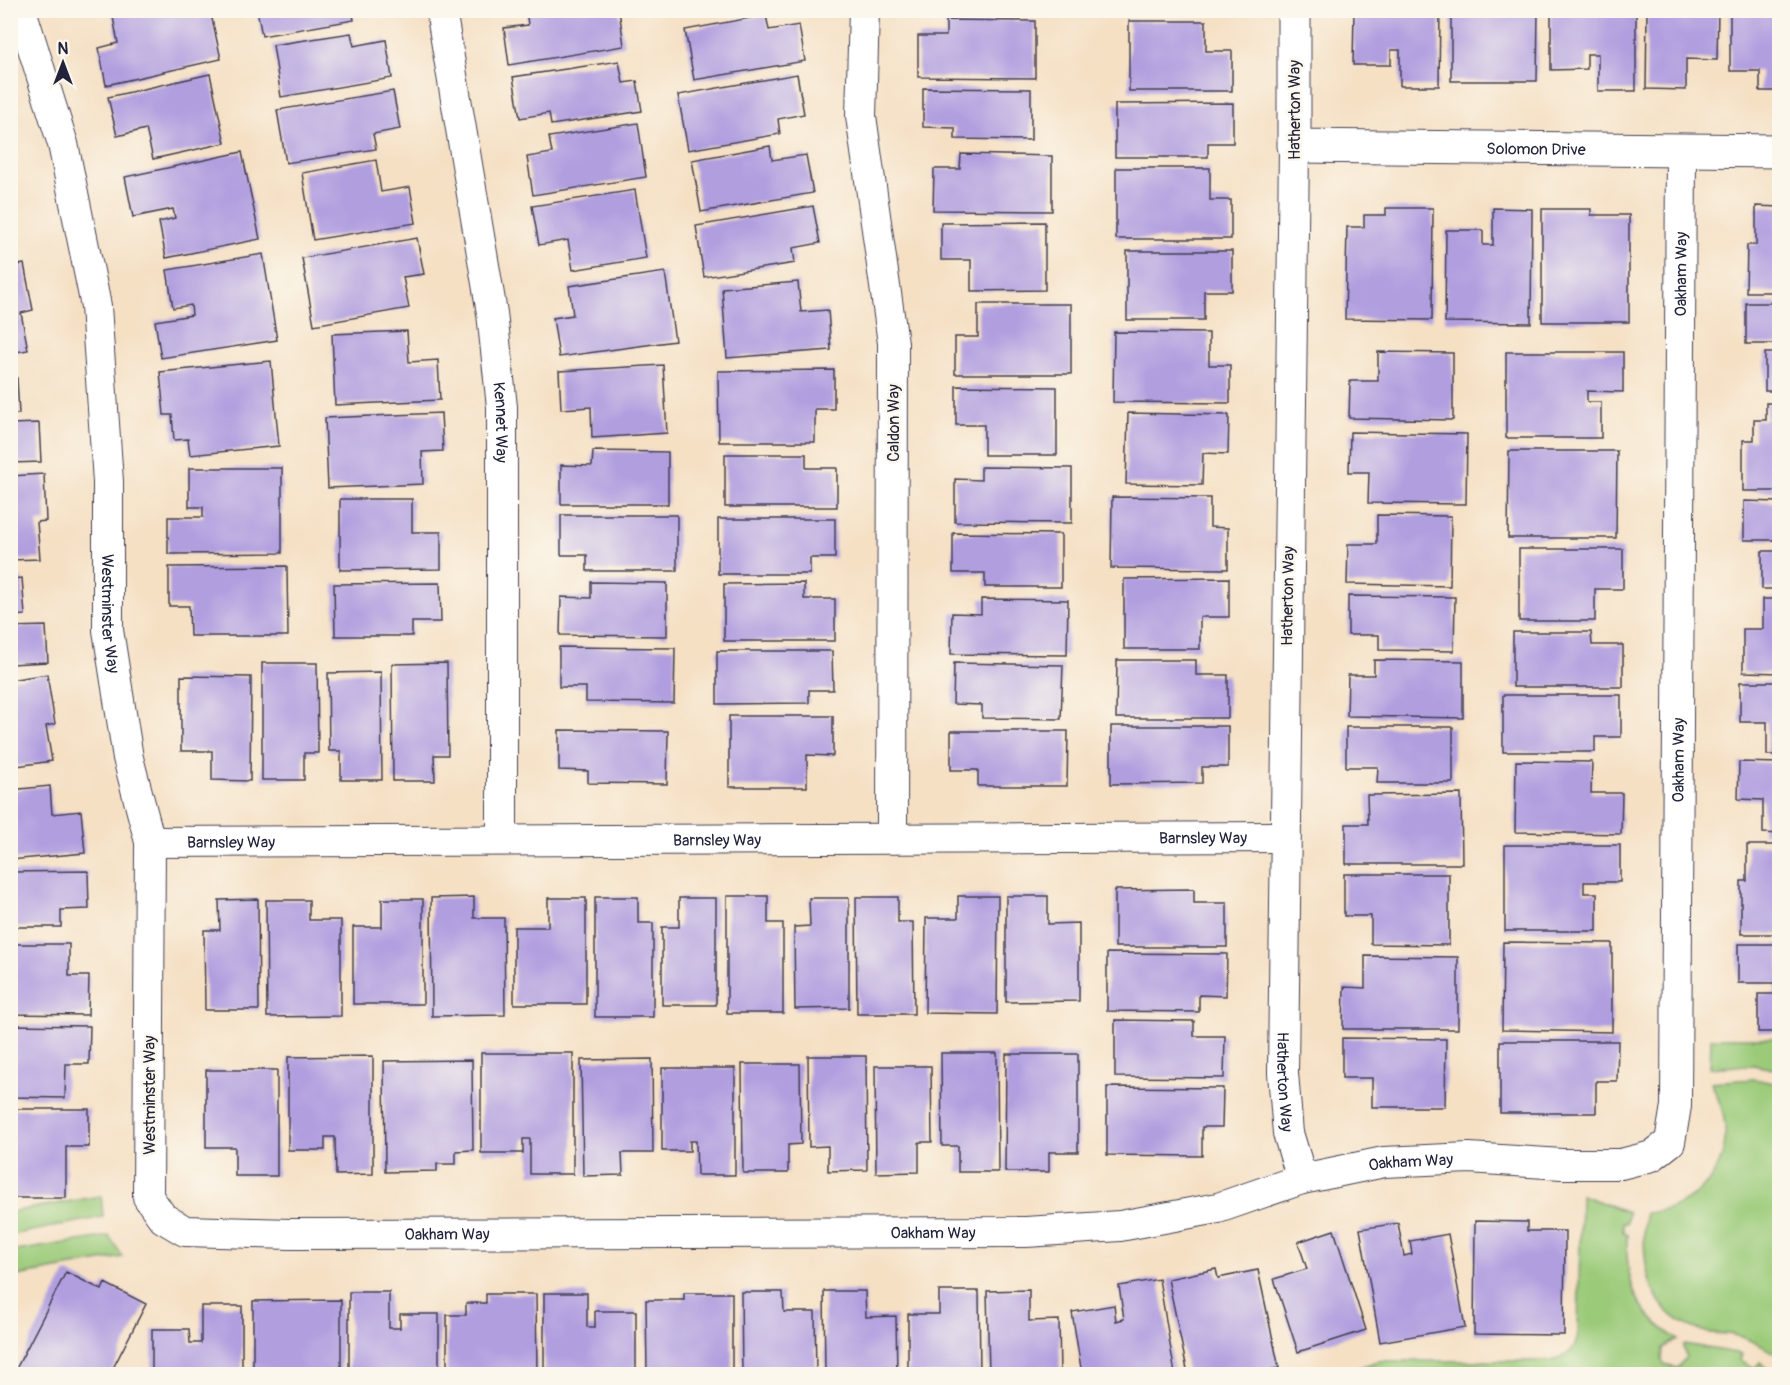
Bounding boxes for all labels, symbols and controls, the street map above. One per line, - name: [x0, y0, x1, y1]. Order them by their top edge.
- north arrow: [33, 33, 93, 93]
- text: N: [58, 39, 69, 59]
- street label: Hatherton Way: [1285, 60, 1305, 160]
- street label: Solomon Drive: [1486, 139, 1586, 160]
- street label: Oakham Way: [1671, 231, 1692, 317]
- street label: Kennet Way: [488, 381, 511, 463]
- street label: Caldon Way: [884, 384, 904, 462]
- street label: Hatherton Way: [1277, 546, 1299, 646]
- street label: Westminster Way: [97, 554, 124, 675]
- street label: Oakham Way: [1669, 717, 1689, 803]
- street label: Barnsley Way: [1159, 828, 1247, 849]
- street label: Barnsley Way: [673, 830, 761, 851]
- street label: Barnsley Way: [187, 832, 275, 853]
- street label: Hatherton Way: [1272, 1032, 1297, 1133]
- street label: Westminster Way: [140, 1035, 160, 1155]
- street label: Oakham Way: [1367, 1150, 1454, 1176]
- street label: Oakham Way: [891, 1223, 976, 1243]
- street label: Oakham Way: [405, 1224, 490, 1245]

